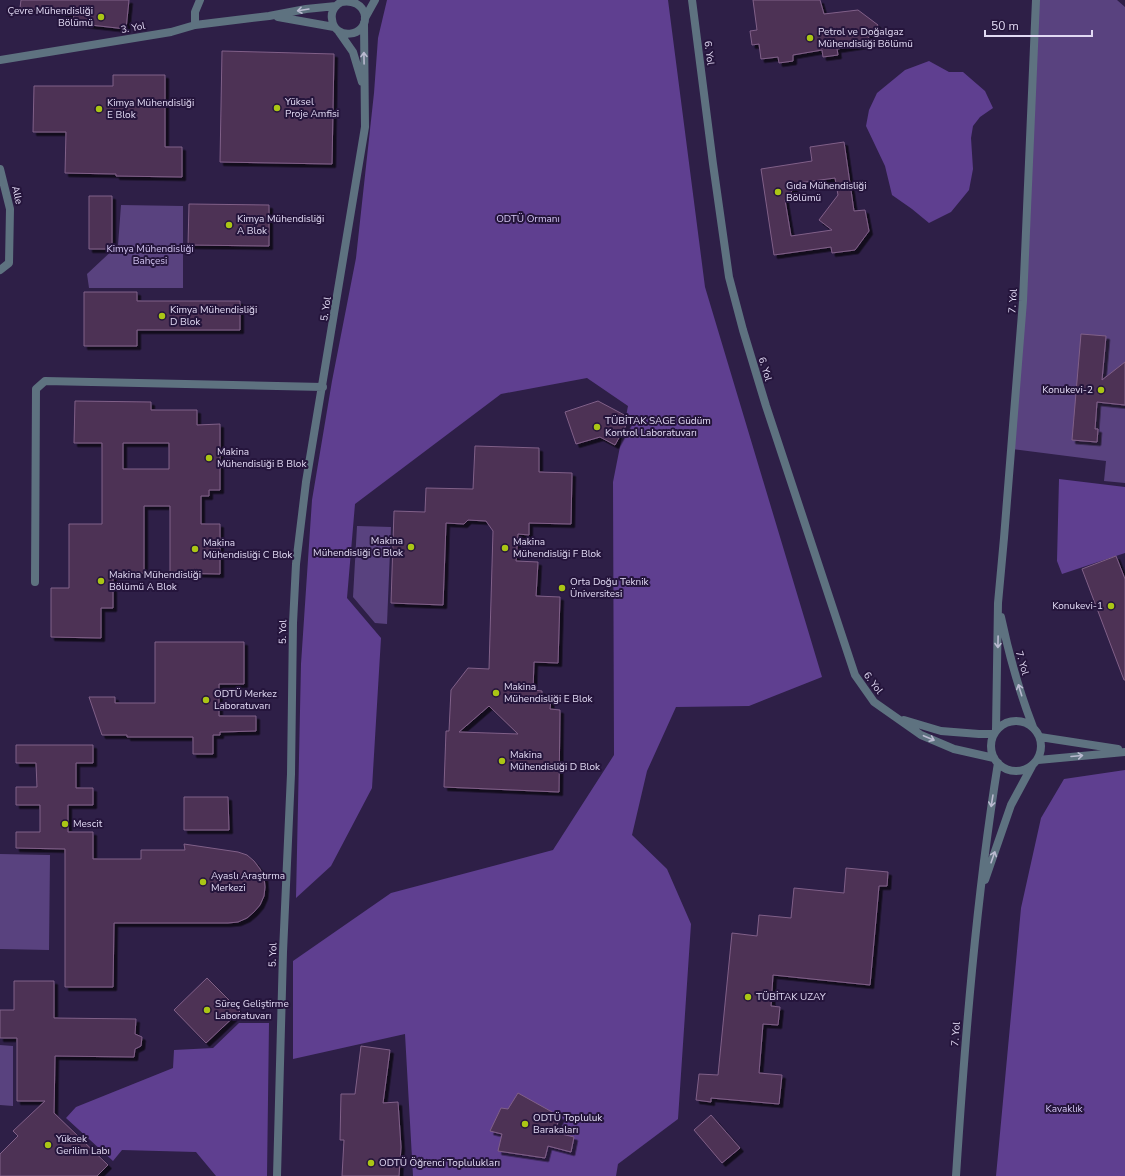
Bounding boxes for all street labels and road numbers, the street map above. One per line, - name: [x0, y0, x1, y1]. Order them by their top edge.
- street label: 3. Yol: [120, 19, 146, 37]
- street label: 6. Yol: [701, 40, 717, 66]
- street label: Alle: [8, 184, 26, 206]
- street label: 7. Yol: [1005, 288, 1021, 314]
- street label: 5. Yol: [317, 296, 335, 322]
- street label: 6. Yol: [755, 355, 775, 383]
- street label: 5. Yol: [276, 620, 290, 644]
- street label: 7. Yol: [1012, 649, 1032, 677]
- street label: 6. Yol: [860, 669, 886, 697]
- street label: 5. Yol: [266, 942, 280, 968]
- street label: 7. Yol: [948, 1021, 964, 1047]

